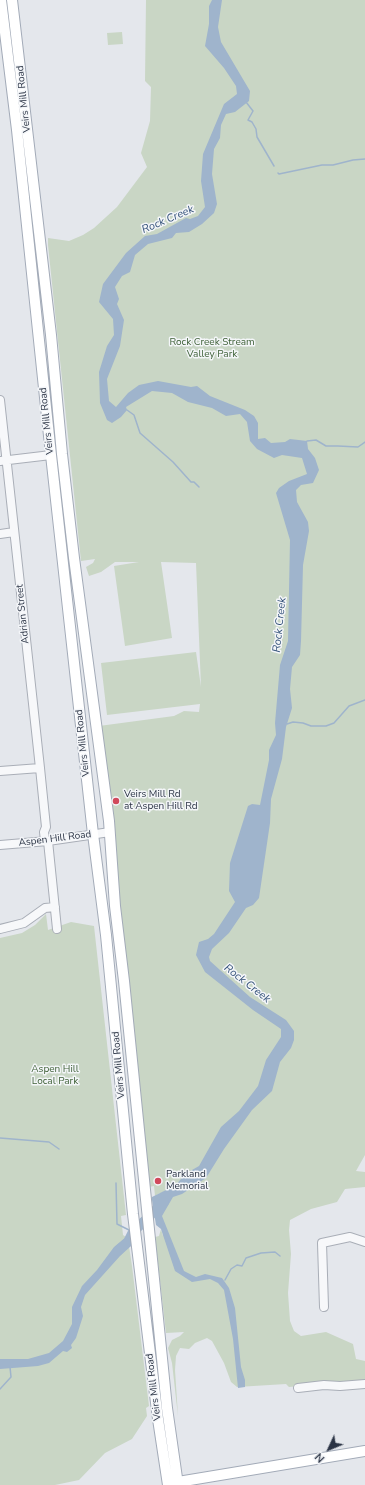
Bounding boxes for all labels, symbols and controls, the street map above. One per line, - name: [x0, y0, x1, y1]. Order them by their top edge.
- street label: Veirs Mill Road: [15, 65, 33, 133]
- water label: Rock Creek: [140, 203, 196, 237]
- park label: Rock Creek Stream Valley Park: [169, 337, 255, 360]
- street label: Veirs Mill Road: [38, 387, 56, 455]
- street label: Adrian Street: [14, 584, 32, 644]
- water label: Rock Creek: [271, 597, 289, 653]
- street label: Veirs Mill Road: [74, 709, 92, 777]
- place label: Veirs Mill Rd at Aspen Hill Rd: [124, 789, 198, 812]
- marker: Veirs Mill Rd at Aspen Hill Rd: [111, 796, 121, 806]
- street label: Aspen Hill Road: [18, 829, 92, 849]
- water label: Rock Creek: [221, 962, 273, 1006]
- street label: Veirs Mill Road: [110, 1031, 128, 1099]
- park label: Aspen Hill Local Park: [31, 1064, 79, 1088]
- place label: Parkland Memorial: [166, 1169, 208, 1192]
- marker: Parkland Memorial: [153, 1176, 163, 1186]
- street label: Veirs Mill Road: [144, 1353, 164, 1421]
- north arrow: [309, 1429, 349, 1469]
- text: N: [312, 1450, 328, 1466]

